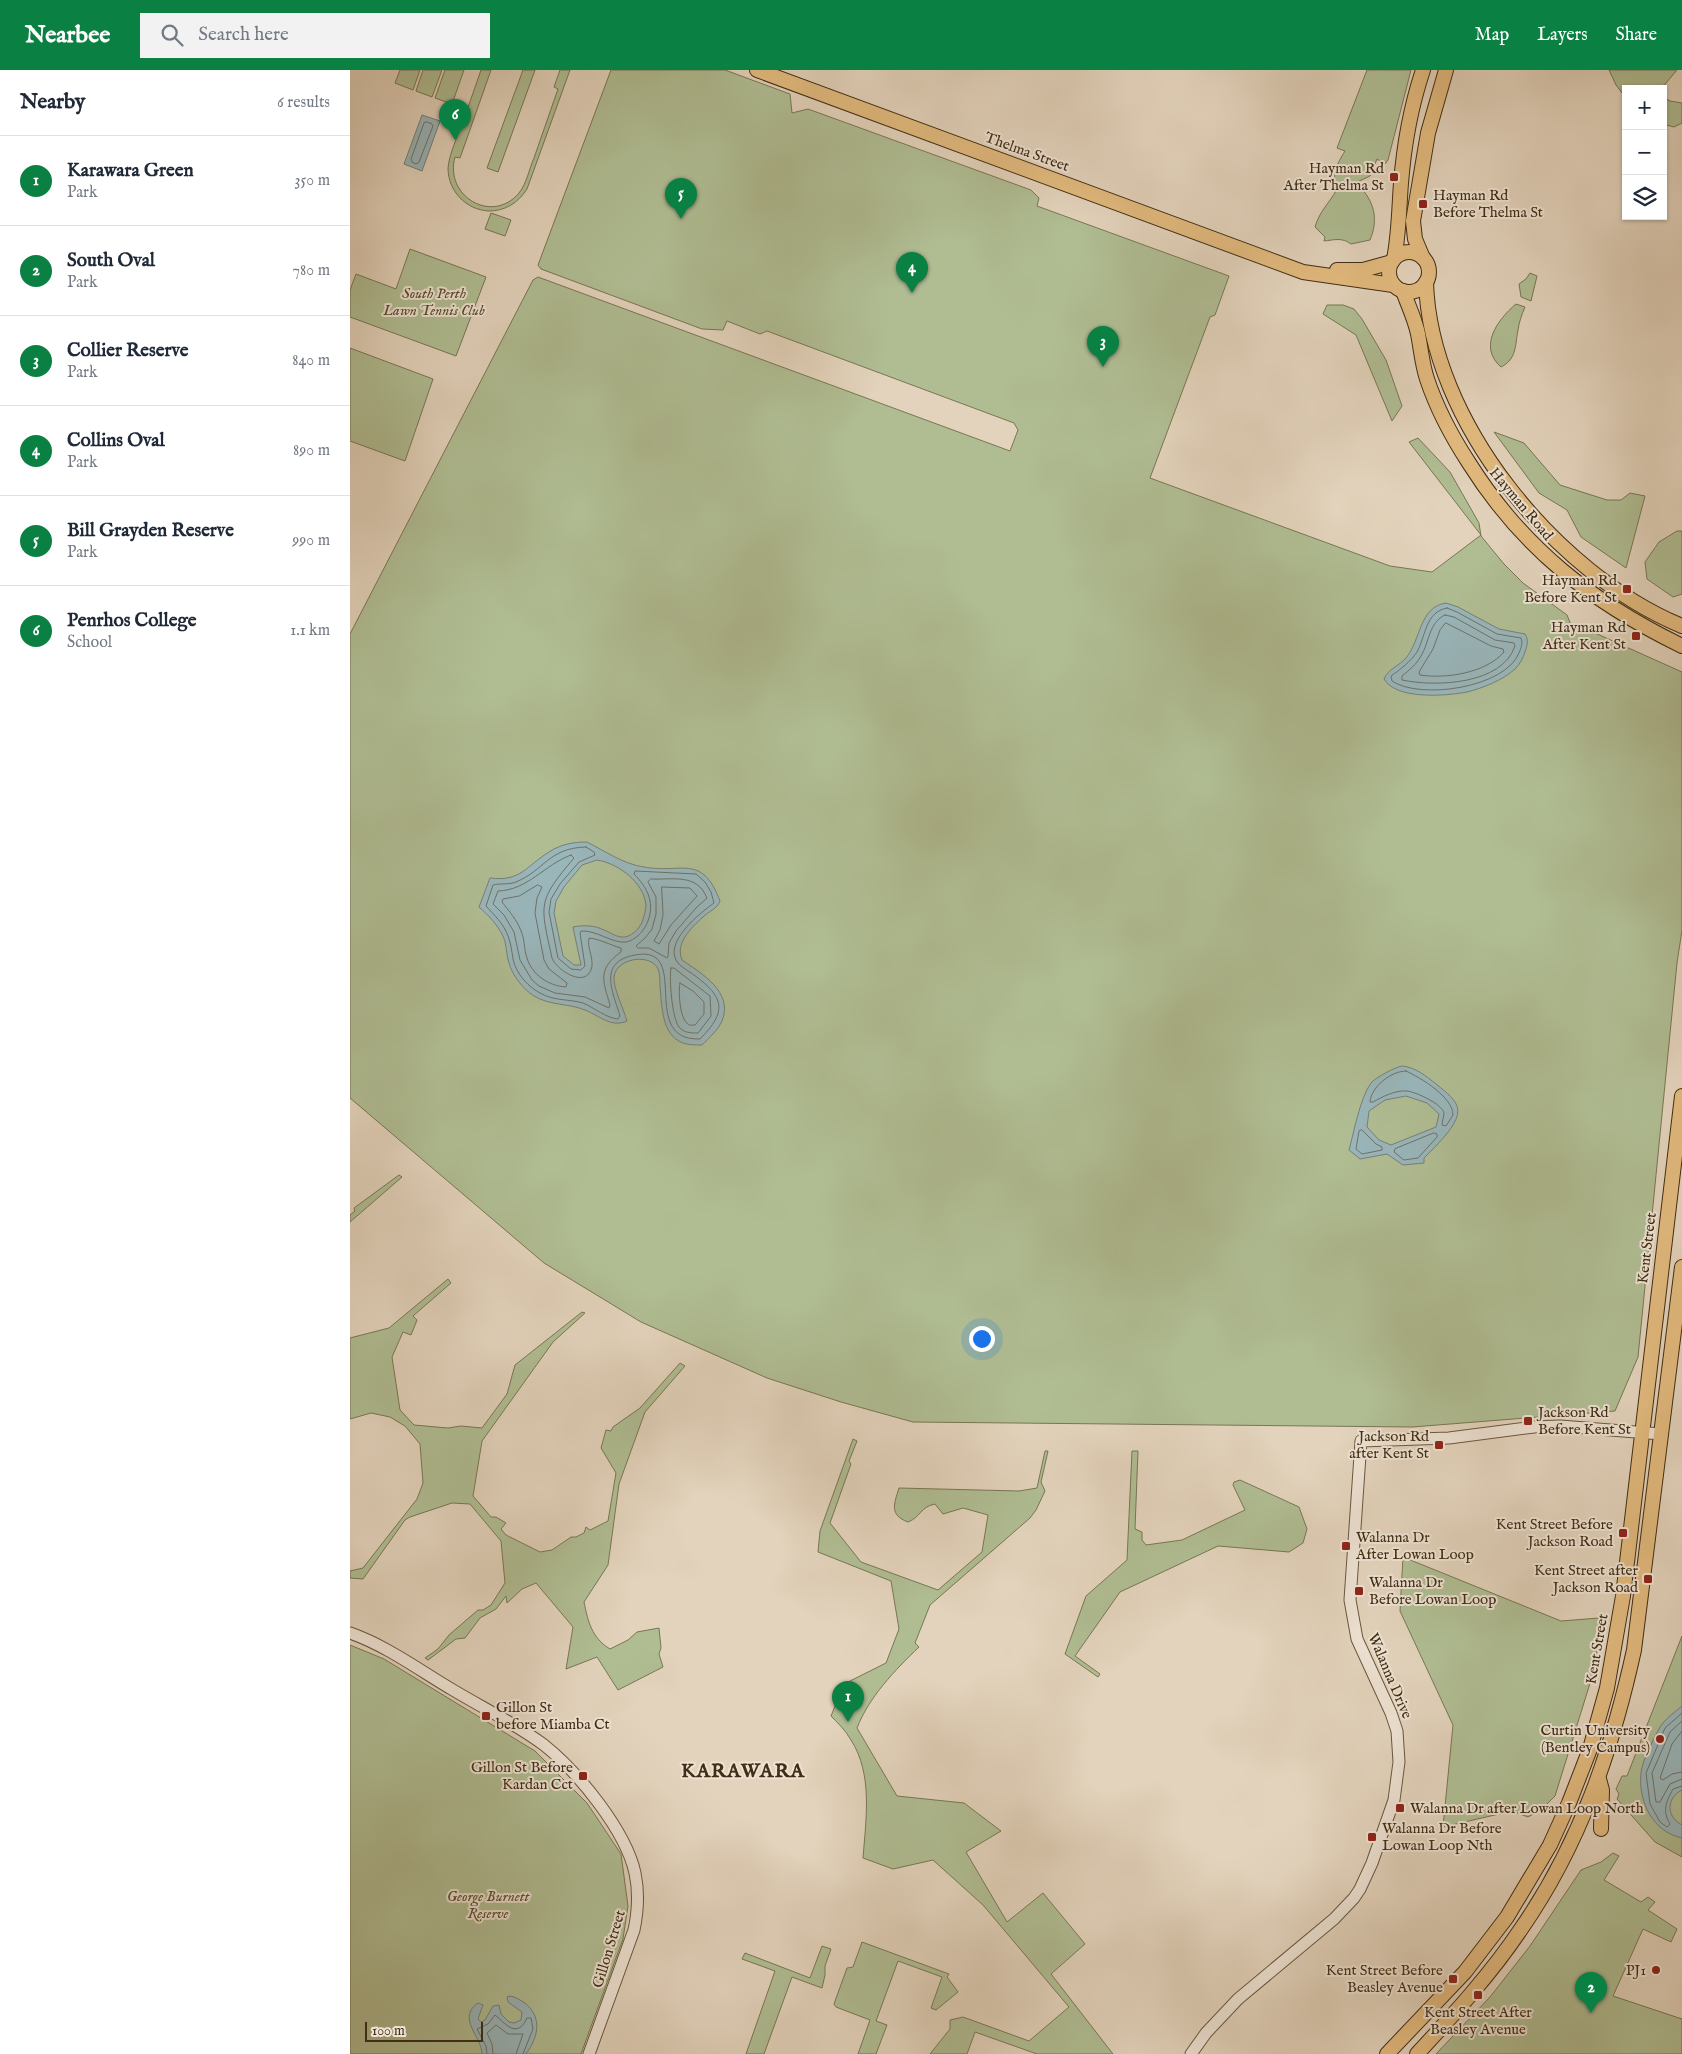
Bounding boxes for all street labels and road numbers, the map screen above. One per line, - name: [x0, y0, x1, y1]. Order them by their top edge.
- street label: Thelma Street: [982, 128, 1072, 176]
- street label: Hayman Road: [1485, 463, 1558, 545]
- street label: Kent Street: [1633, 1211, 1661, 1285]
- street label: Kent Street: [1581, 1612, 1613, 1686]
- street label: Walanna Drive: [1363, 1630, 1417, 1722]
- street label: Gillon Street: [588, 1908, 630, 1990]

